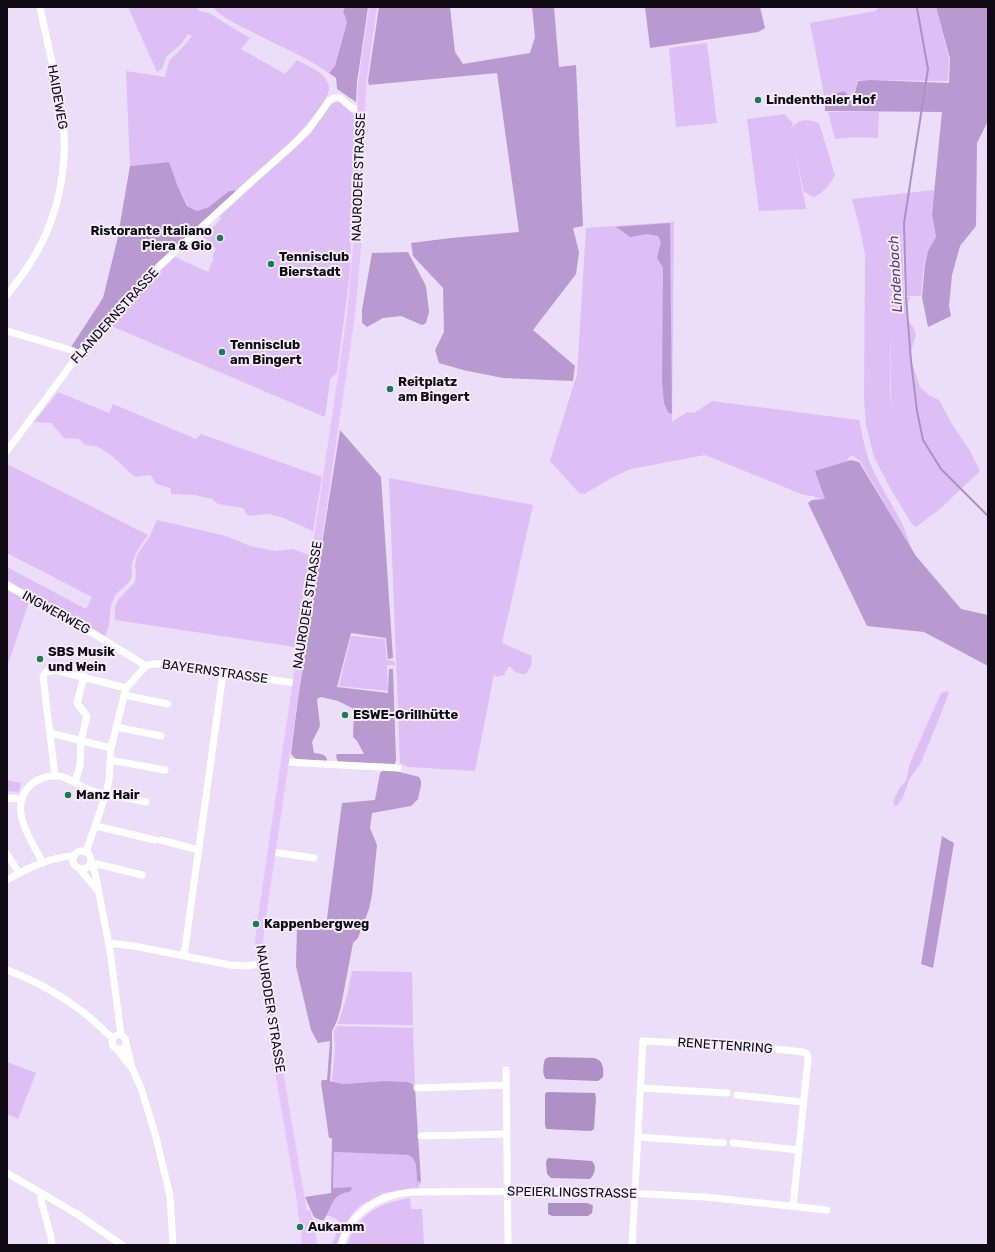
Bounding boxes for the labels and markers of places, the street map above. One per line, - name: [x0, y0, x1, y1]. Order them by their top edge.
- place label: Lindenthaler Hof: [766, 92, 876, 108]
- marker: Lindenthaler Hof: [753, 95, 763, 105]
- place label: Ristorante Italiano Piera & Gio: [90, 223, 212, 254]
- marker: Ristorante Italiano Piera & Gio: [215, 233, 225, 243]
- place label: Tennisclub Bierstadt: [279, 249, 349, 280]
- marker: Tennisclub Bierstadt: [266, 259, 276, 269]
- place label: Tennisclub am Bingert: [230, 337, 302, 368]
- marker: Tennisclub am Bingert: [217, 347, 227, 357]
- place label: Reitplatz am Bingert: [398, 374, 470, 405]
- marker: Reitplatz am Bingert: [385, 384, 395, 394]
- place label: SBS Musik und Wein: [48, 644, 115, 675]
- marker: SBS Musik und Wein: [35, 654, 45, 664]
- place label: ESWE-Grillhütte: [353, 707, 458, 723]
- marker: ESWE-Grillhütte: [340, 710, 350, 720]
- place label: Manz Hair: [76, 787, 140, 803]
- marker: Manz Hair: [63, 790, 73, 800]
- place label: Kappenbergweg: [264, 916, 369, 932]
- marker: Kappenbergweg: [251, 919, 261, 929]
- place label: Aukamm: [308, 1219, 365, 1235]
- marker: Aukamm: [295, 1222, 305, 1232]

